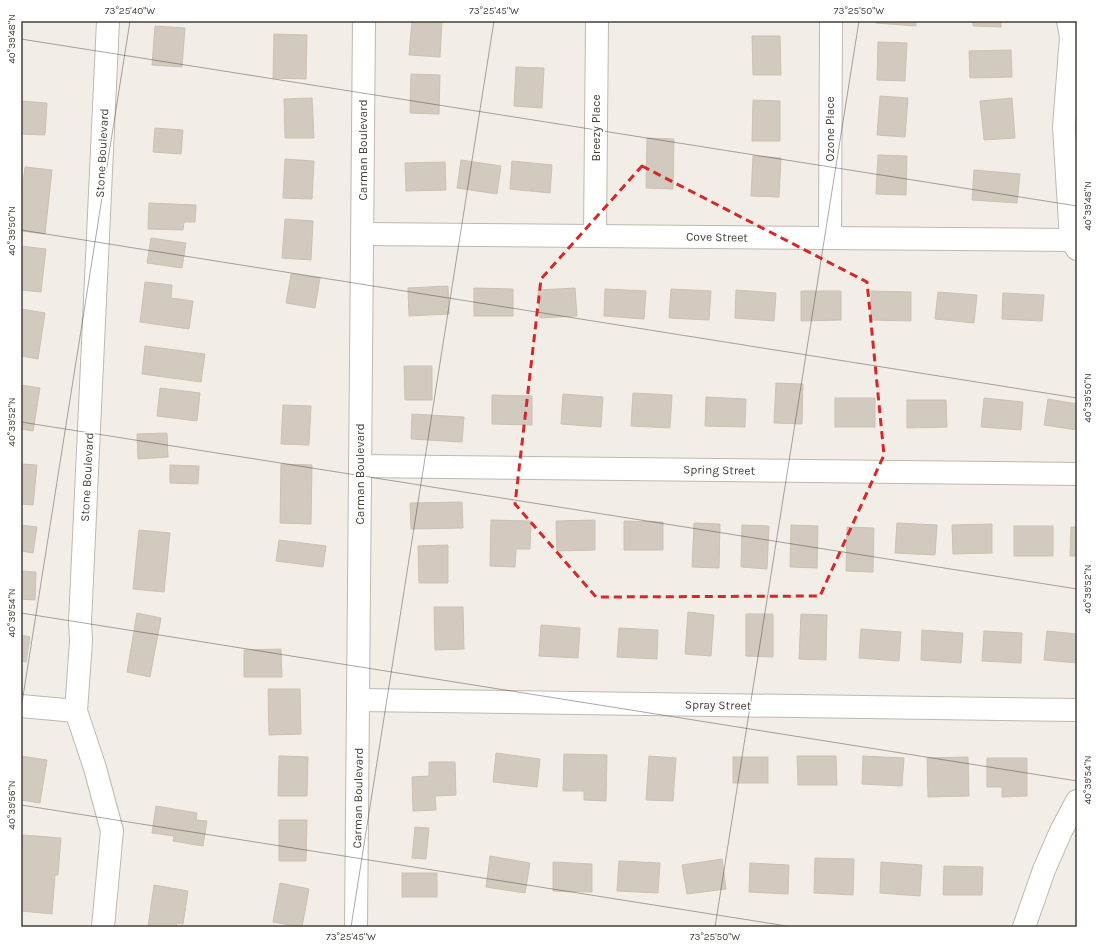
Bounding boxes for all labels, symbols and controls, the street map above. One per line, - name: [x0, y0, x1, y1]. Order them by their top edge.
- text: 73°25'40"W: [105, 5, 155, 17]
- text: 73°25'45"W: [469, 5, 519, 17]
- text: 73°25'50"W: [834, 5, 884, 17]
- text: 40°39'48"N: [6, 14, 18, 64]
- street label: Breezy Place: [589, 94, 603, 162]
- street label: Ozone Place: [823, 96, 837, 162]
- street label: Carman Boulevard: [356, 99, 370, 201]
- street label: Stone Boulevard: [93, 108, 111, 198]
- text: 40°39'48"N: [1082, 181, 1094, 231]
- text: 40°39'50"N: [6, 206, 18, 256]
- street label: Cove Street: [686, 229, 749, 245]
- text: 40°39'50"N: [1082, 373, 1094, 423]
- text: 40°39'52"N: [6, 397, 18, 447]
- street label: Carman Boulevard: [353, 423, 367, 525]
- street label: Stone Boulevard: [78, 432, 96, 522]
- street label: Spring Street: [683, 462, 756, 478]
- text: 40°39'52"N: [1082, 564, 1094, 614]
- text: 40°39'54"N: [6, 588, 18, 638]
- street label: Spray Street: [685, 697, 752, 713]
- street label: Carman Boulevard: [350, 747, 366, 849]
- text: 40°39'54"N: [1082, 755, 1094, 805]
- text: 40°39'56"N: [6, 780, 18, 830]
- text: 73°25'45"W: [326, 931, 376, 943]
- text: 73°25'50"W: [690, 931, 740, 943]

